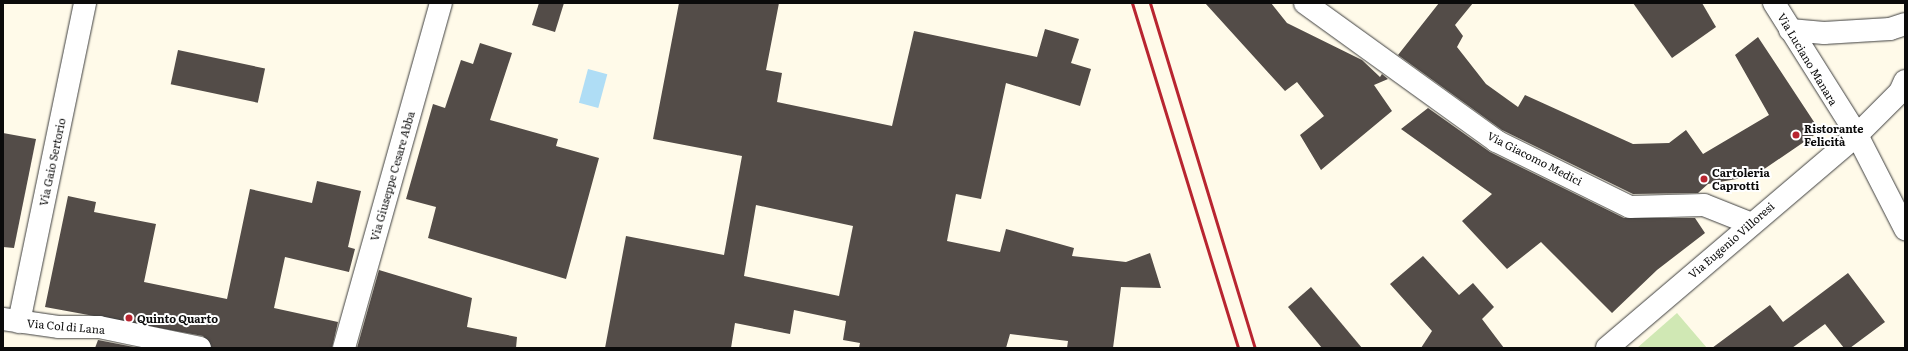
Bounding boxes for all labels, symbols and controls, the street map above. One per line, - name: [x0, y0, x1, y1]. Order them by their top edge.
- street label: Via Luciano Manara: [1775, 11, 1841, 107]
- street label: Via Giuseppe Cesare Abba: [367, 110, 417, 242]
- street label: Via Gaio Sertorio: [36, 117, 68, 207]
- place label: Ristorante Felicità: [1804, 122, 1864, 148]
- street label: Via Giacomo Medici: [1485, 128, 1585, 188]
- marker: Ristorante Felicità: [1791, 130, 1801, 140]
- place label: Cartoleria Caprotti: [1712, 166, 1770, 192]
- marker: Cartoleria Caprotti: [1699, 174, 1709, 184]
- street label: Via Eugenio Villoresi: [1685, 199, 1777, 281]
- place label: Quinto Quarto: [137, 311, 218, 325]
- marker: Quinto Quarto: [124, 313, 134, 323]
- street label: Via Col di Lana: [26, 316, 106, 336]

